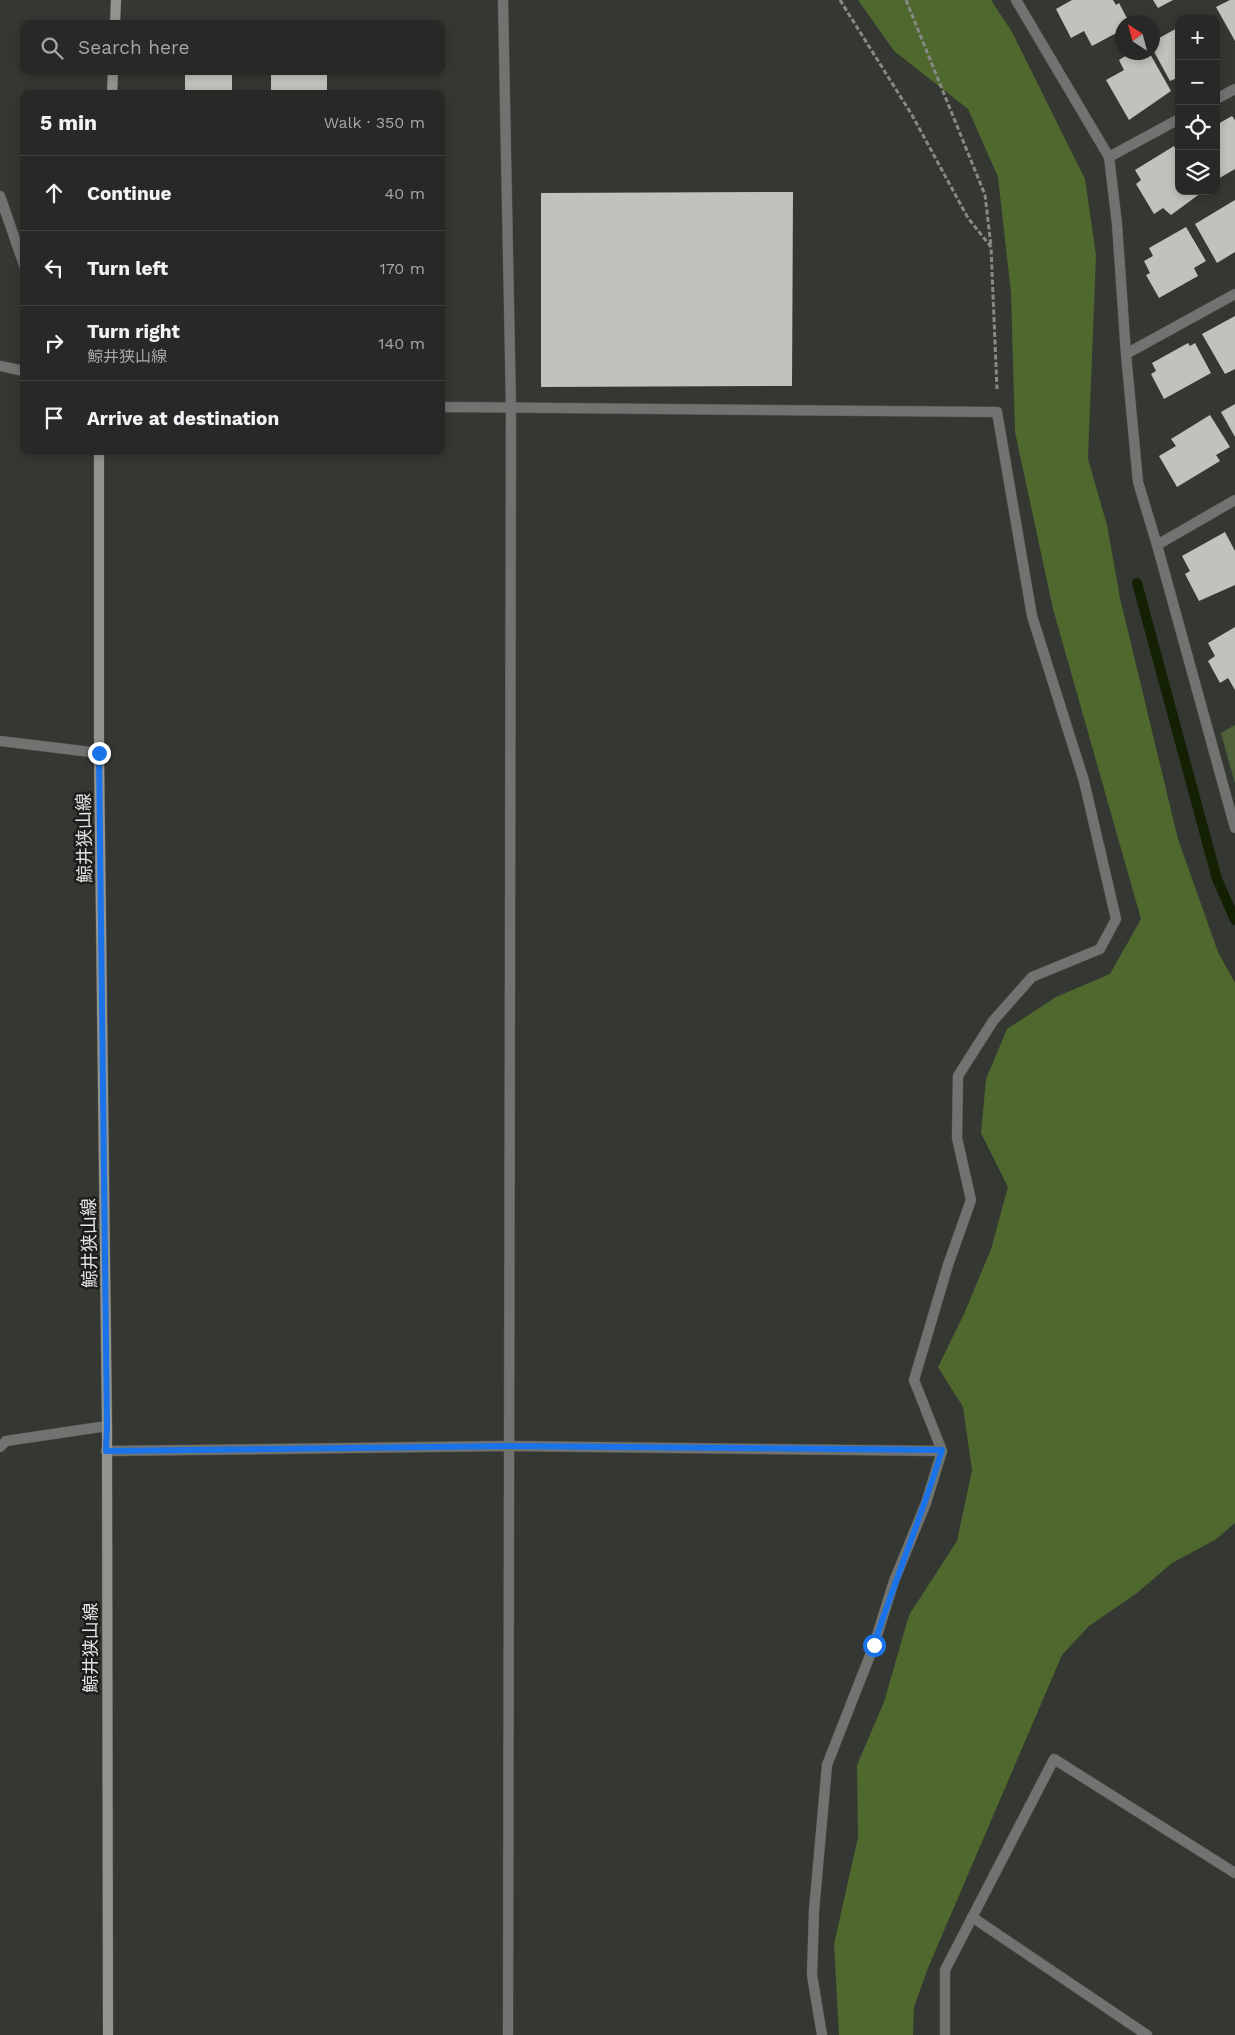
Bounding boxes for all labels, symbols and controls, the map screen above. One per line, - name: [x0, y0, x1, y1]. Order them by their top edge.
- north arrow: [1115, 15, 1160, 60]
- map controls: [1175, 15, 1220, 195]
- button: +: [1175, 15, 1220, 60]
- search box: [20, 20, 445, 75]
- icon: search: [38, 34, 66, 62]
- text: Search here: [78, 36, 189, 59]
- button: −: [1175, 60, 1220, 105]
- button: locate: [1175, 105, 1220, 150]
- text: 5 min: [40, 110, 97, 135]
- text: Walk · 350 m: [324, 113, 425, 132]
- button: layers: [1175, 150, 1220, 195]
- icon: ahead: [40, 179, 68, 207]
- text: Continue: [87, 182, 171, 205]
- text: 40 m: [385, 184, 425, 203]
- icon: left: [40, 254, 68, 282]
- text: Turn left: [87, 257, 168, 280]
- text: 170 m: [379, 259, 425, 278]
- text: Turn right: [87, 320, 180, 343]
- icon: right: [40, 329, 68, 357]
- text: 140 m: [378, 334, 425, 353]
- text: 鯨井狭山線: [87, 347, 167, 366]
- icon: arrive: [40, 404, 68, 432]
- text: Arrive at destination: [87, 407, 279, 430]
- route end: [88, 742, 111, 765]
- street label: 鯨井狭山線: [73, 793, 95, 883]
- street label: 鯨井狭山線: [78, 1198, 100, 1288]
- street label: 鯨井狭山線: [80, 1603, 101, 1693]
- route start: [863, 1634, 886, 1657]

